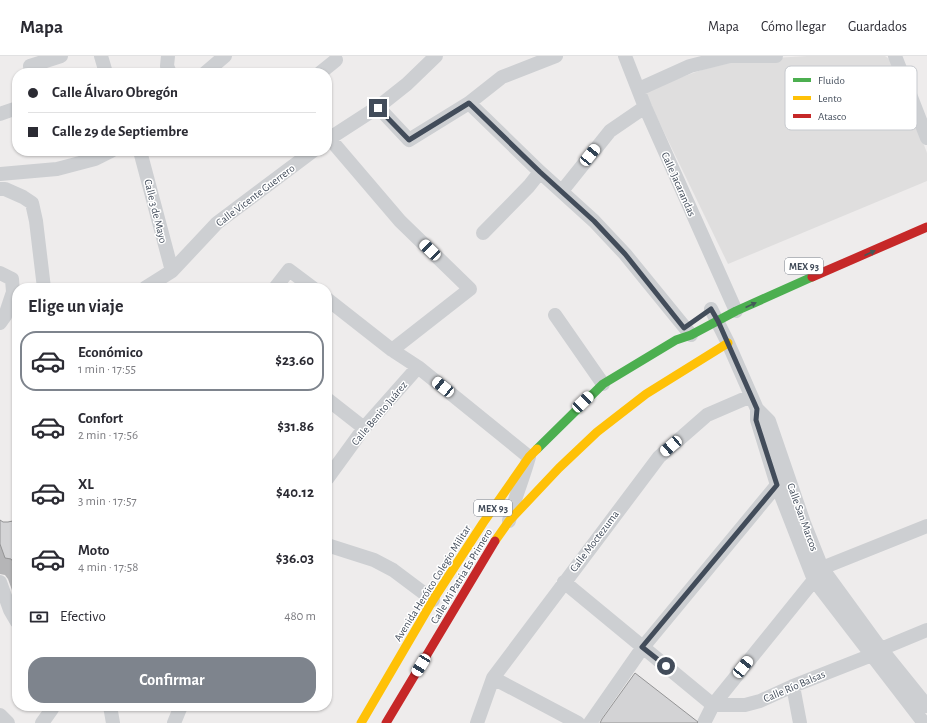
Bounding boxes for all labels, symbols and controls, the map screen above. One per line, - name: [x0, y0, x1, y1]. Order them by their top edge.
- text: Mapa: [20, 18, 63, 37]
- text: Mapa: [708, 20, 739, 34]
- text: Cómo llegar: [761, 20, 826, 34]
- text: Guardados: [848, 20, 907, 34]
- legend: [785, 66, 917, 130]
- text: Fluido: [818, 75, 845, 86]
- text: Calle Álvaro Obregón: [52, 85, 178, 100]
- text: Lento: [818, 93, 842, 104]
- route end: [369, 99, 387, 117]
- text: Atasco: [818, 111, 846, 122]
- text: Calle 29 de Septiembre: [52, 124, 188, 139]
- car: [578, 142, 602, 168]
- street label: Calle Jacarandas: [659, 150, 698, 218]
- street label: Calle Vicente Guerrero: [214, 162, 297, 228]
- street label: Calle 3 de Mayo: [142, 178, 169, 244]
- car: [417, 237, 443, 263]
- one-way arrow: [864, 249, 876, 255]
- road number: MEX 93: [785, 258, 823, 274]
- text: Elige un viaje: [28, 298, 123, 316]
- one-way arrow: [745, 302, 756, 308]
- icon: car: [30, 343, 66, 379]
- text: Económico: [78, 345, 143, 360]
- text: $23.60: [275, 353, 314, 368]
- text: 1 min · 17:55: [78, 363, 136, 376]
- car: [430, 375, 456, 399]
- street label: Calle Benito Juárez: [349, 379, 410, 447]
- car: [570, 389, 596, 415]
- icon: car: [30, 409, 66, 445]
- text: Confort: [78, 411, 123, 426]
- text: $31.86: [277, 419, 314, 434]
- text: 2 min · 17:56: [78, 429, 138, 442]
- car: [658, 434, 684, 458]
- icon: car: [30, 475, 66, 511]
- text: XL: [78, 477, 94, 492]
- street label: Calle San Marcos: [785, 482, 820, 553]
- text: $40.12: [276, 485, 314, 500]
- text: 3 min · 17:57: [78, 495, 137, 508]
- road number: MEX 93: [474, 500, 512, 516]
- street label: Calle Moctezuma: [568, 509, 621, 574]
- street label: Avenida Heróico Colegio Militar: [392, 523, 473, 643]
- street label: Calle Mi Patria Es Primero: [429, 527, 494, 626]
- icon: car: [30, 541, 66, 577]
- text: Moto: [78, 543, 110, 558]
- text: $36.03: [276, 551, 314, 566]
- text: 4 min · 17:58: [78, 561, 138, 574]
- icon: cash: [28, 606, 50, 628]
- text: Efectivo: [60, 609, 106, 624]
- text: 480 m: [284, 610, 316, 623]
- car: [410, 652, 432, 678]
- car: [731, 654, 755, 680]
- button: Confirmar: [28, 657, 316, 703]
- route start: [657, 657, 675, 675]
- street label: Calle Río Balsas: [762, 668, 827, 704]

